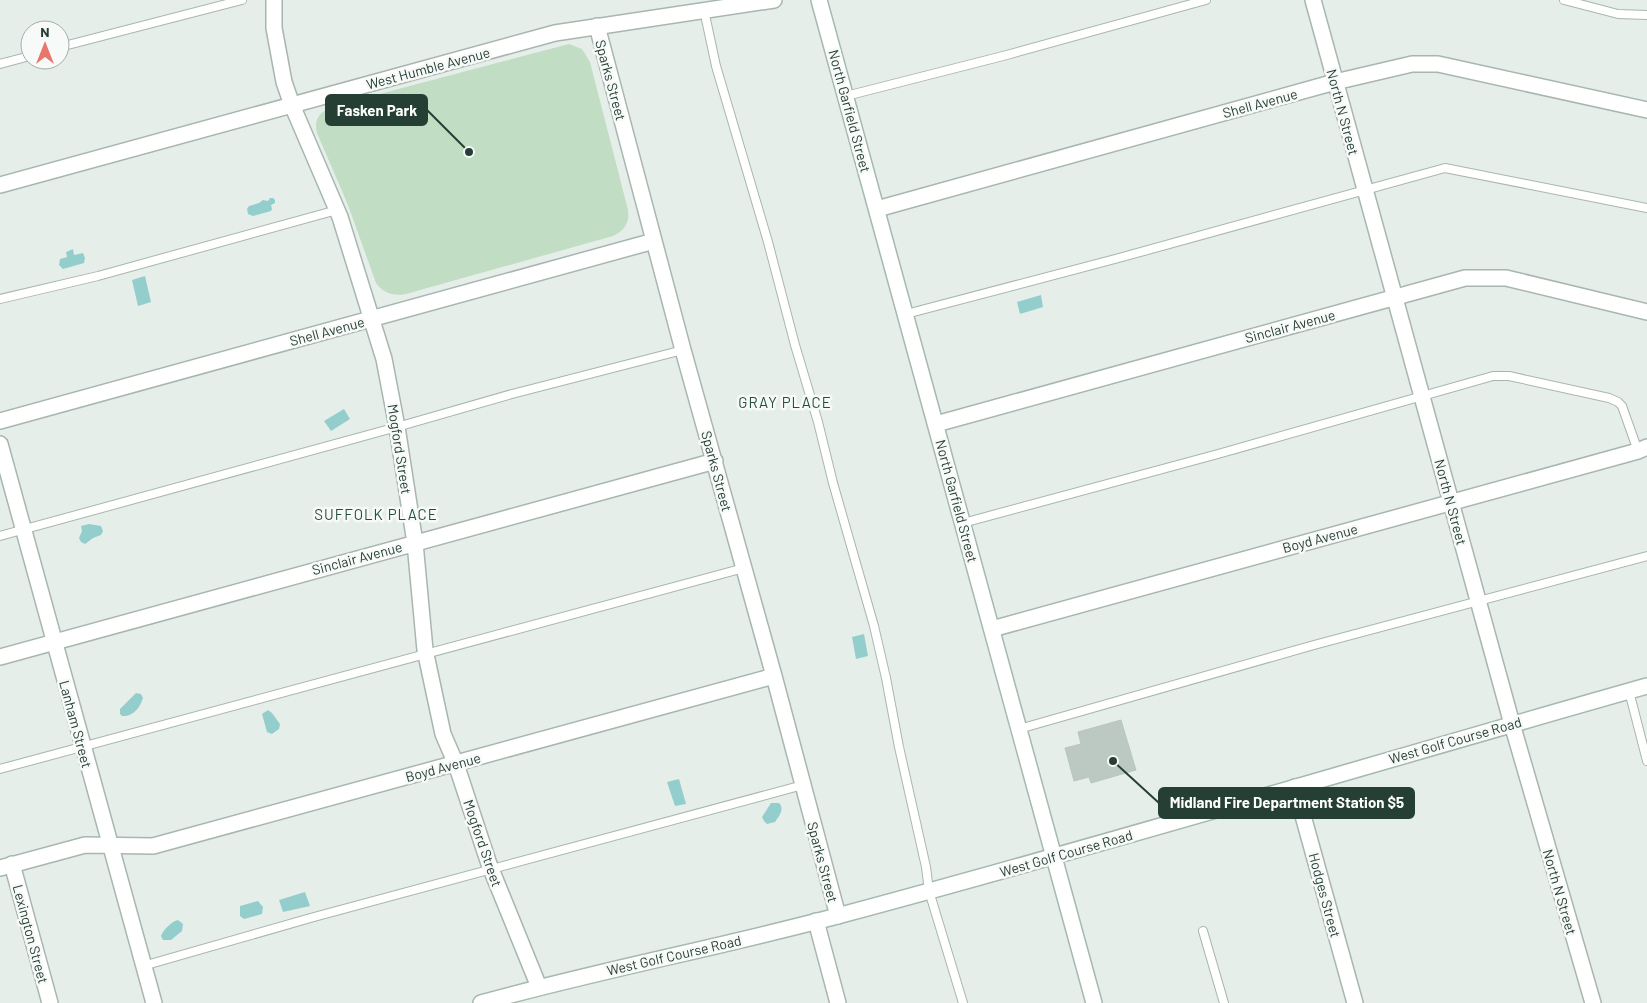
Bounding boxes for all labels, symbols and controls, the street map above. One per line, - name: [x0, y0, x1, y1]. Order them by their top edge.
- north arrow: [20, 20, 70, 70]
- text: N: [40, 23, 50, 40]
- street label: Sparks Street: [592, 38, 630, 122]
- street label: West Humble Avenue: [364, 43, 492, 93]
- street label: North Garfield Street: [825, 48, 875, 174]
- street label: North N Street: [1323, 67, 1363, 157]
- street label: Shell Avenue: [1221, 85, 1299, 121]
- callout: Fasken Park: [326, 95, 427, 125]
- text: Fasken Park: [337, 101, 417, 119]
- street label: Sinclair Avenue: [1243, 306, 1337, 346]
- street label: Shell Avenue: [288, 313, 366, 349]
- district label: GRAY PLACE: [738, 393, 832, 411]
- street label: Mogford Street: [385, 403, 415, 495]
- street label: Sparks Street: [698, 429, 736, 513]
- street label: North Garfield Street: [932, 438, 982, 564]
- street label: North N Street: [1431, 457, 1471, 547]
- district label: SUFFOLK PLACE: [314, 505, 438, 523]
- street label: Boyd Avenue: [1280, 520, 1360, 556]
- street label: Sinclair Avenue: [310, 538, 404, 578]
- street label: Lanham Street: [56, 678, 96, 770]
- street label: West Golf Course Road: [1387, 713, 1523, 767]
- street label: Boyd Avenue: [403, 749, 483, 785]
- callout: Midland Fire Department Station $5: [1159, 788, 1414, 818]
- text: Midland Fire Department Station $5: [1170, 793, 1404, 811]
- street label: Mogford Street: [460, 797, 506, 889]
- street label: Sparks Street: [804, 820, 842, 904]
- street label: West Golf Course Road: [998, 826, 1134, 880]
- street label: North N Street: [1540, 847, 1580, 937]
- street label: Hodges Street: [1306, 851, 1344, 939]
- street label: Lexington Street: [10, 883, 52, 985]
- street label: West Golf Course Road: [605, 931, 743, 979]

